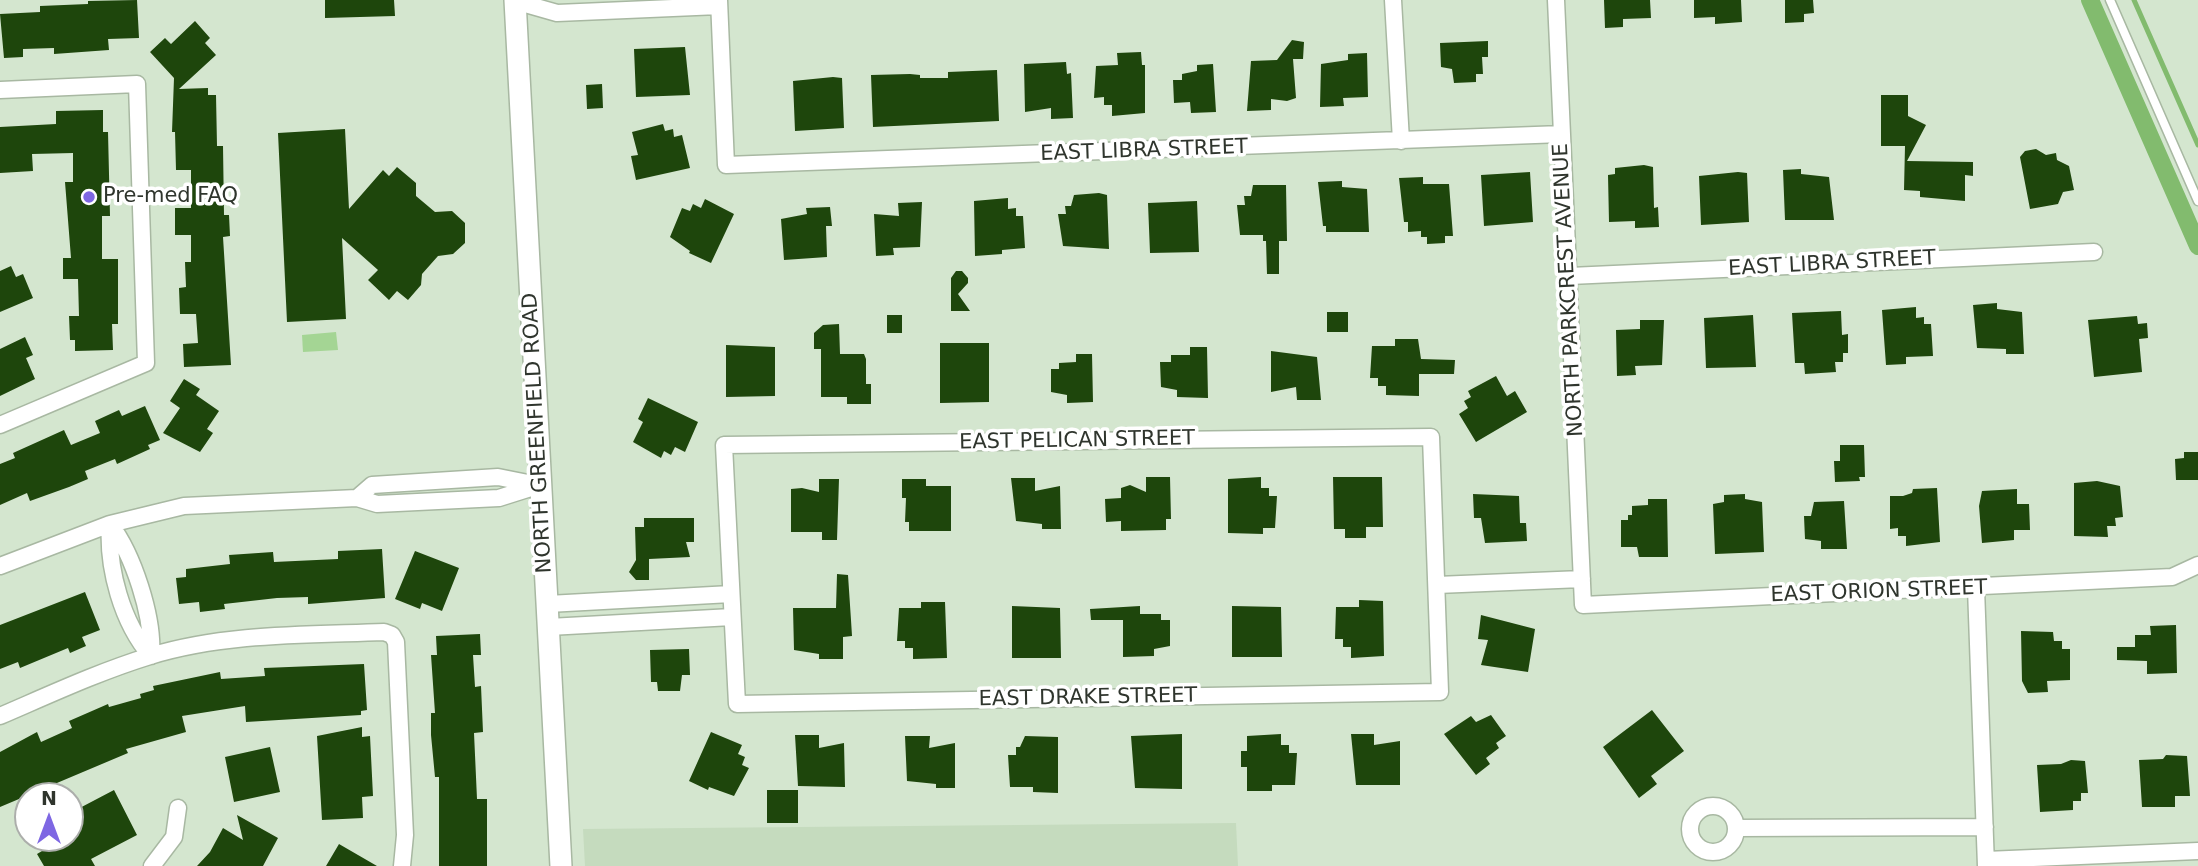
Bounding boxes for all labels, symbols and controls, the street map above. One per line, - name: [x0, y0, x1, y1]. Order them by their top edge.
- street label: EAST LIBRA STREET: [1040, 135, 1248, 167]
- street label: NORTH PARKCREST AVENUE: [1549, 143, 1589, 437]
- place label: Pre-med FAQ: [103, 184, 238, 210]
- marker: Pre-med FAQ: [81, 189, 97, 205]
- street label: EAST LIBRA STREET: [1728, 246, 1936, 282]
- street label: NORTH GREENFIELD ROAD: [518, 292, 558, 574]
- street label: EAST PELICAN STREET: [959, 426, 1195, 456]
- street label: EAST ORION STREET: [1770, 576, 1988, 608]
- street label: EAST DRAKE STREET: [979, 683, 1197, 713]
- north arrow: [14, 782, 84, 852]
- text: N: [41, 787, 57, 809]

